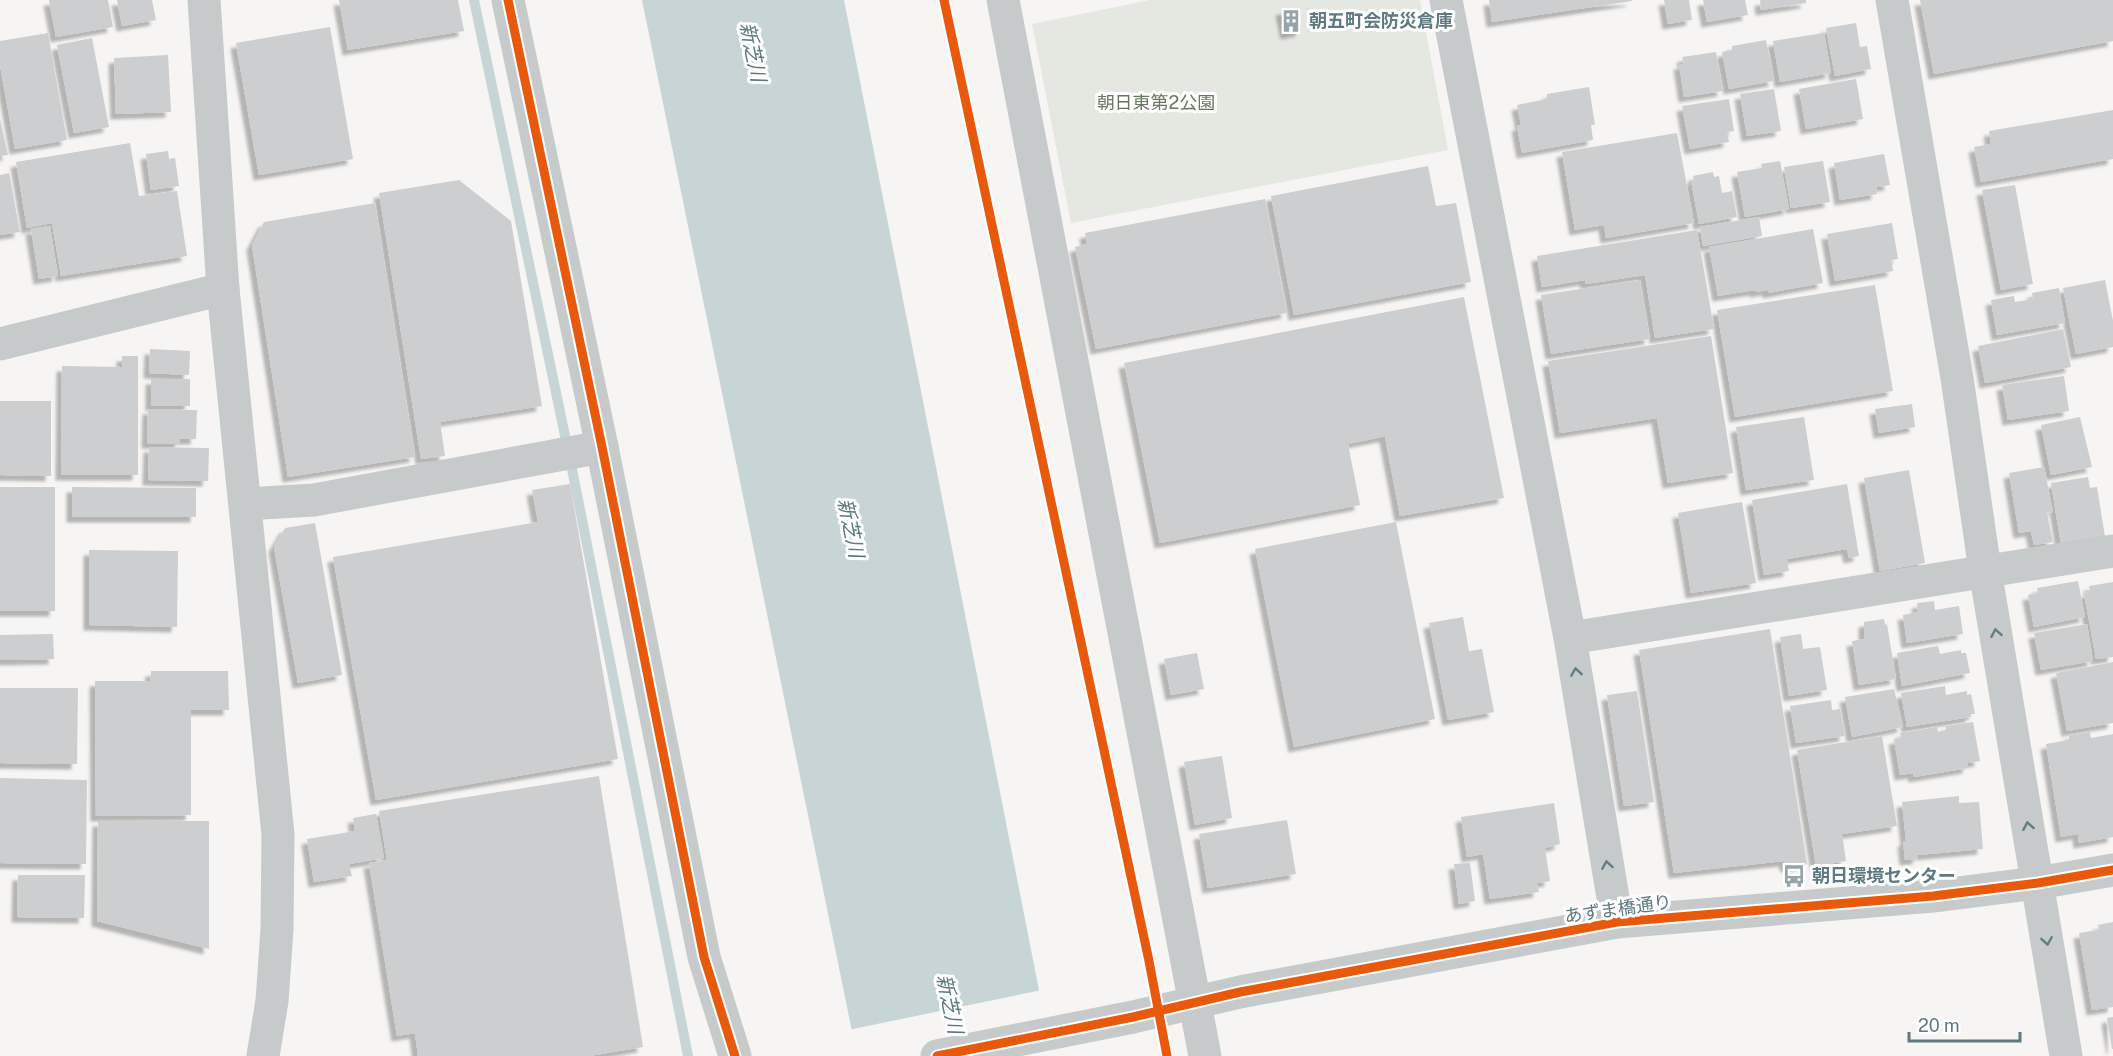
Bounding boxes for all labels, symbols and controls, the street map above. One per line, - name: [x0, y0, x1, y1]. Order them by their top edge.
- building icon: 朝五町会防災倉庫: [1278, 8, 1304, 34]
- place label: 朝五町会防災倉庫: [1309, 10, 1453, 31]
- water label: 新芝川: [735, 20, 771, 86]
- park label: 朝日東第2公園: [1097, 92, 1215, 113]
- water label: 新芝川: [833, 496, 869, 562]
- one-way arrow: [1990, 629, 2002, 638]
- one-way arrow: [1570, 667, 1583, 677]
- one-way arrow: [2022, 821, 2035, 831]
- one-way arrow: [1602, 860, 1614, 869]
- bus stop icon: 朝日環境センター: [1781, 863, 1807, 889]
- place label: 朝日環境センター: [1812, 865, 1956, 886]
- street label: あずま橋通り: [1563, 891, 1673, 926]
- one-way arrow: [2040, 936, 2053, 946]
- water label: 新芝川: [932, 972, 968, 1038]
- scale bar: [1909, 1005, 2020, 1043]
- text: 20 m: [1918, 1015, 1960, 1036]

